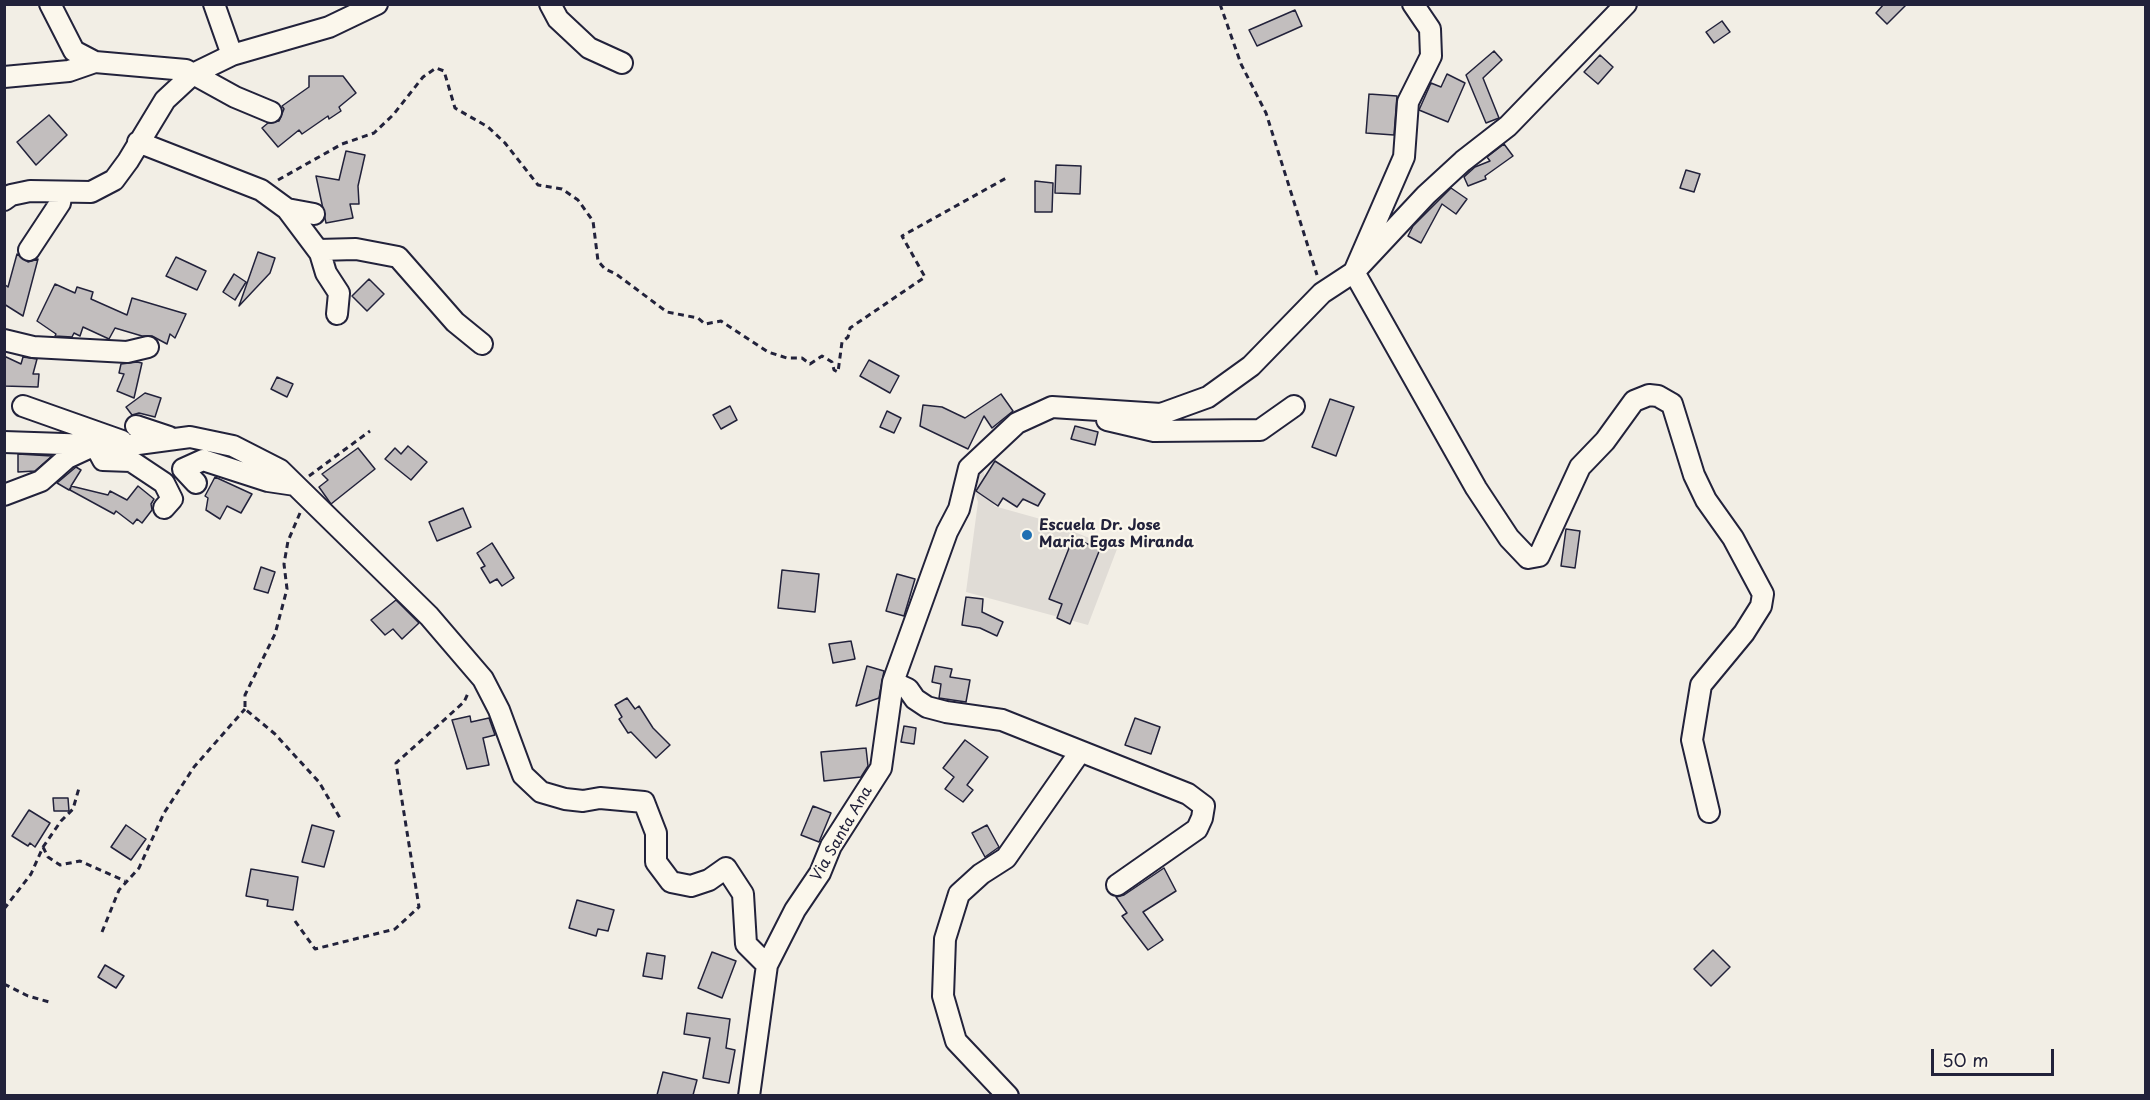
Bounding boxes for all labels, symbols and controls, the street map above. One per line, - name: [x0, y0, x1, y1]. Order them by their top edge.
- place label: Escuela Dr. Jose Maria Egas Miranda: [1039, 517, 1194, 552]
- marker: Escuela Dr. Jose Maria Egas Miranda: [1020, 528, 1034, 542]
- street label: Via Santa Ana: [808, 783, 876, 885]
- scale bar: [1934, 1037, 2057, 1075]
- text: 50 m: [1942, 1046, 1989, 1073]

